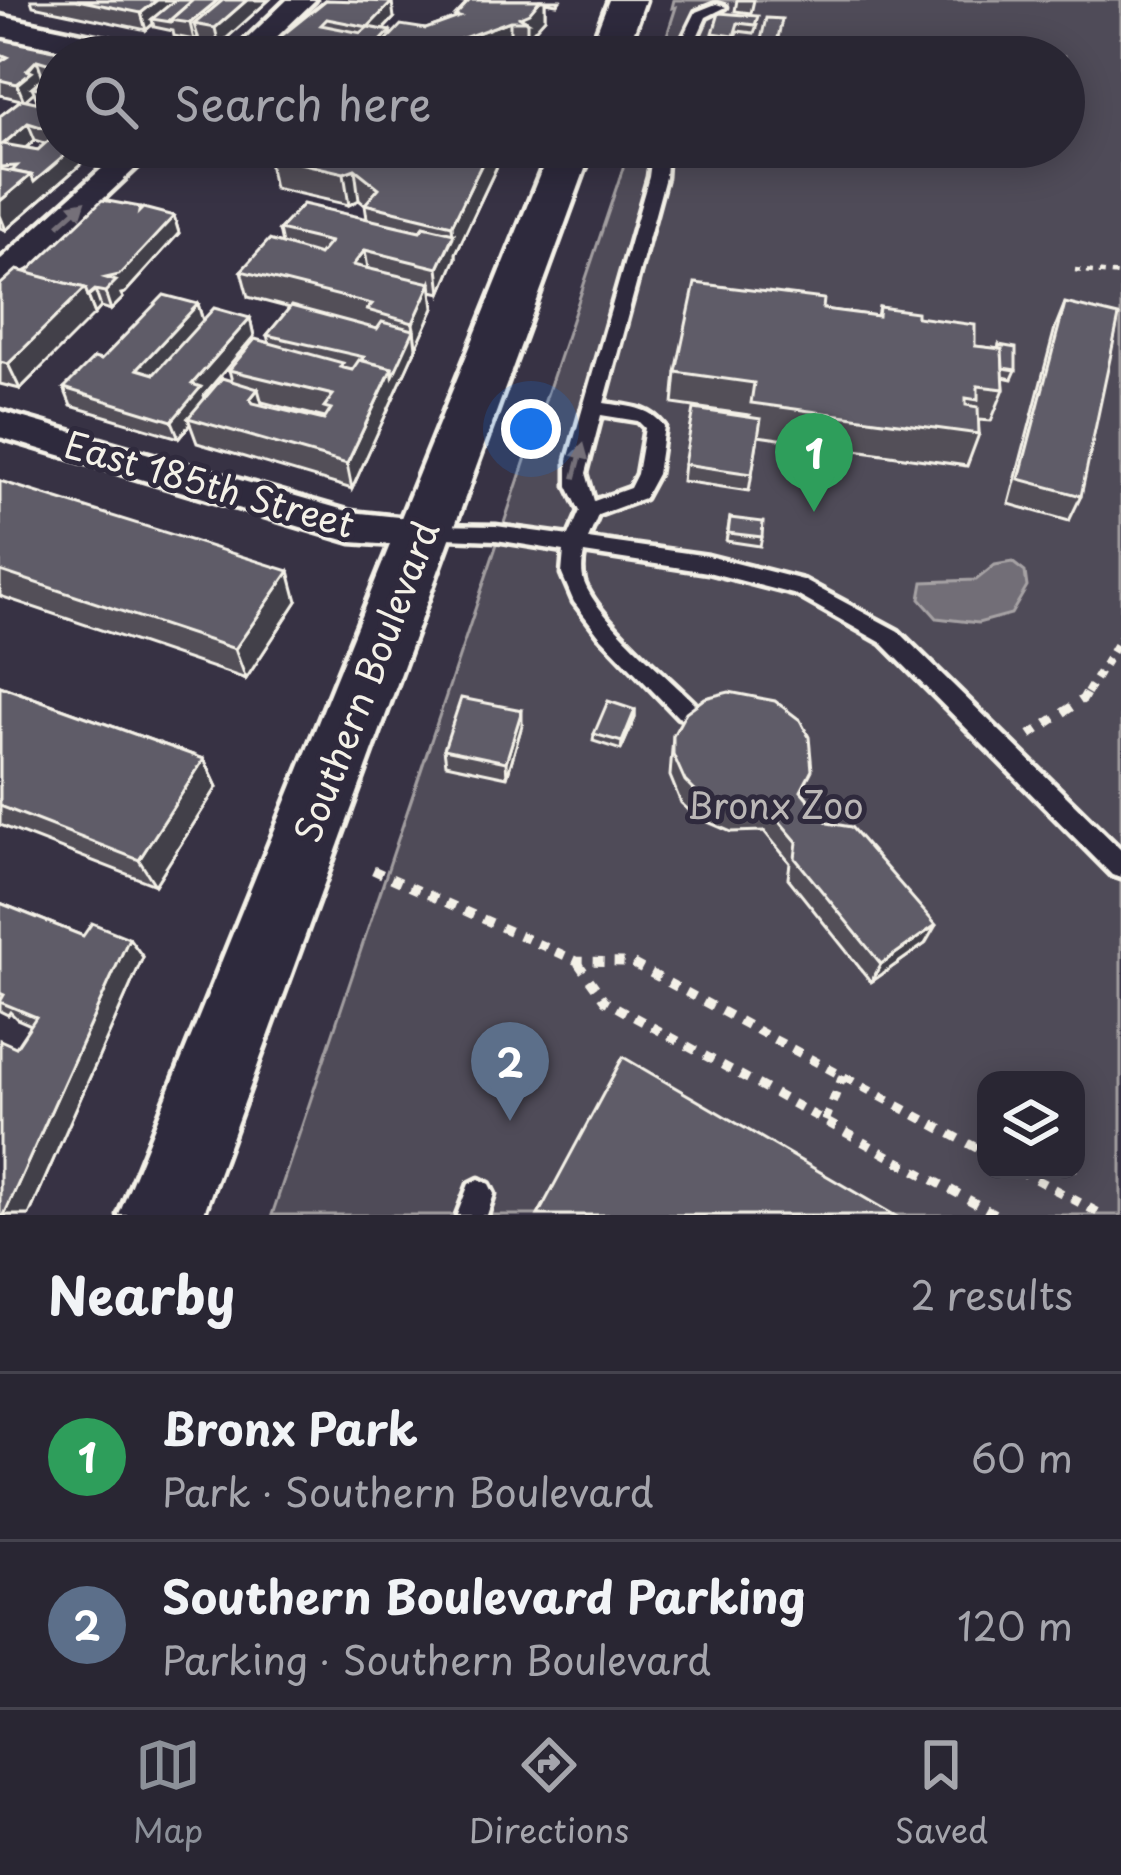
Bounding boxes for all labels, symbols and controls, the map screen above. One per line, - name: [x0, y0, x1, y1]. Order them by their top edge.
- search box: [36, 36, 1085, 168]
- text: Search here: [174, 68, 431, 136]
- icon: search: [78, 69, 144, 135]
- one-way arrow: [57, 199, 86, 227]
- your location: [501, 399, 561, 459]
- pin: 1: [775, 413, 853, 512]
- street label: East 185th Street: [59, 416, 361, 550]
- one-way arrow: [570, 442, 589, 479]
- street label: Southern Boulevard: [279, 513, 451, 849]
- park label: Bronx Zoo: [686, 777, 864, 831]
- pin: 2: [471, 1022, 549, 1121]
- map controls: [977, 1071, 1085, 1179]
- button: layers: [977, 1071, 1085, 1179]
- text: Nearby: [48, 1255, 235, 1332]
- text: 2 results: [911, 1264, 1073, 1323]
- text: Bronx Park: [162, 1393, 418, 1461]
- text: 1: [78, 1427, 96, 1486]
- text: 60 m: [971, 1427, 1073, 1486]
- text: Park · Southern Boulevard: [162, 1461, 654, 1520]
- text: Southern Boulevard Parking: [162, 1561, 806, 1629]
- text: 2: [73, 1595, 101, 1654]
- text: 120 m: [957, 1595, 1073, 1654]
- text: Parking · Southern Boulevard: [162, 1629, 711, 1688]
- tab: Map: [133, 1732, 203, 1854]
- tab: Directions: [469, 1732, 629, 1854]
- tab: Saved: [895, 1732, 988, 1854]

